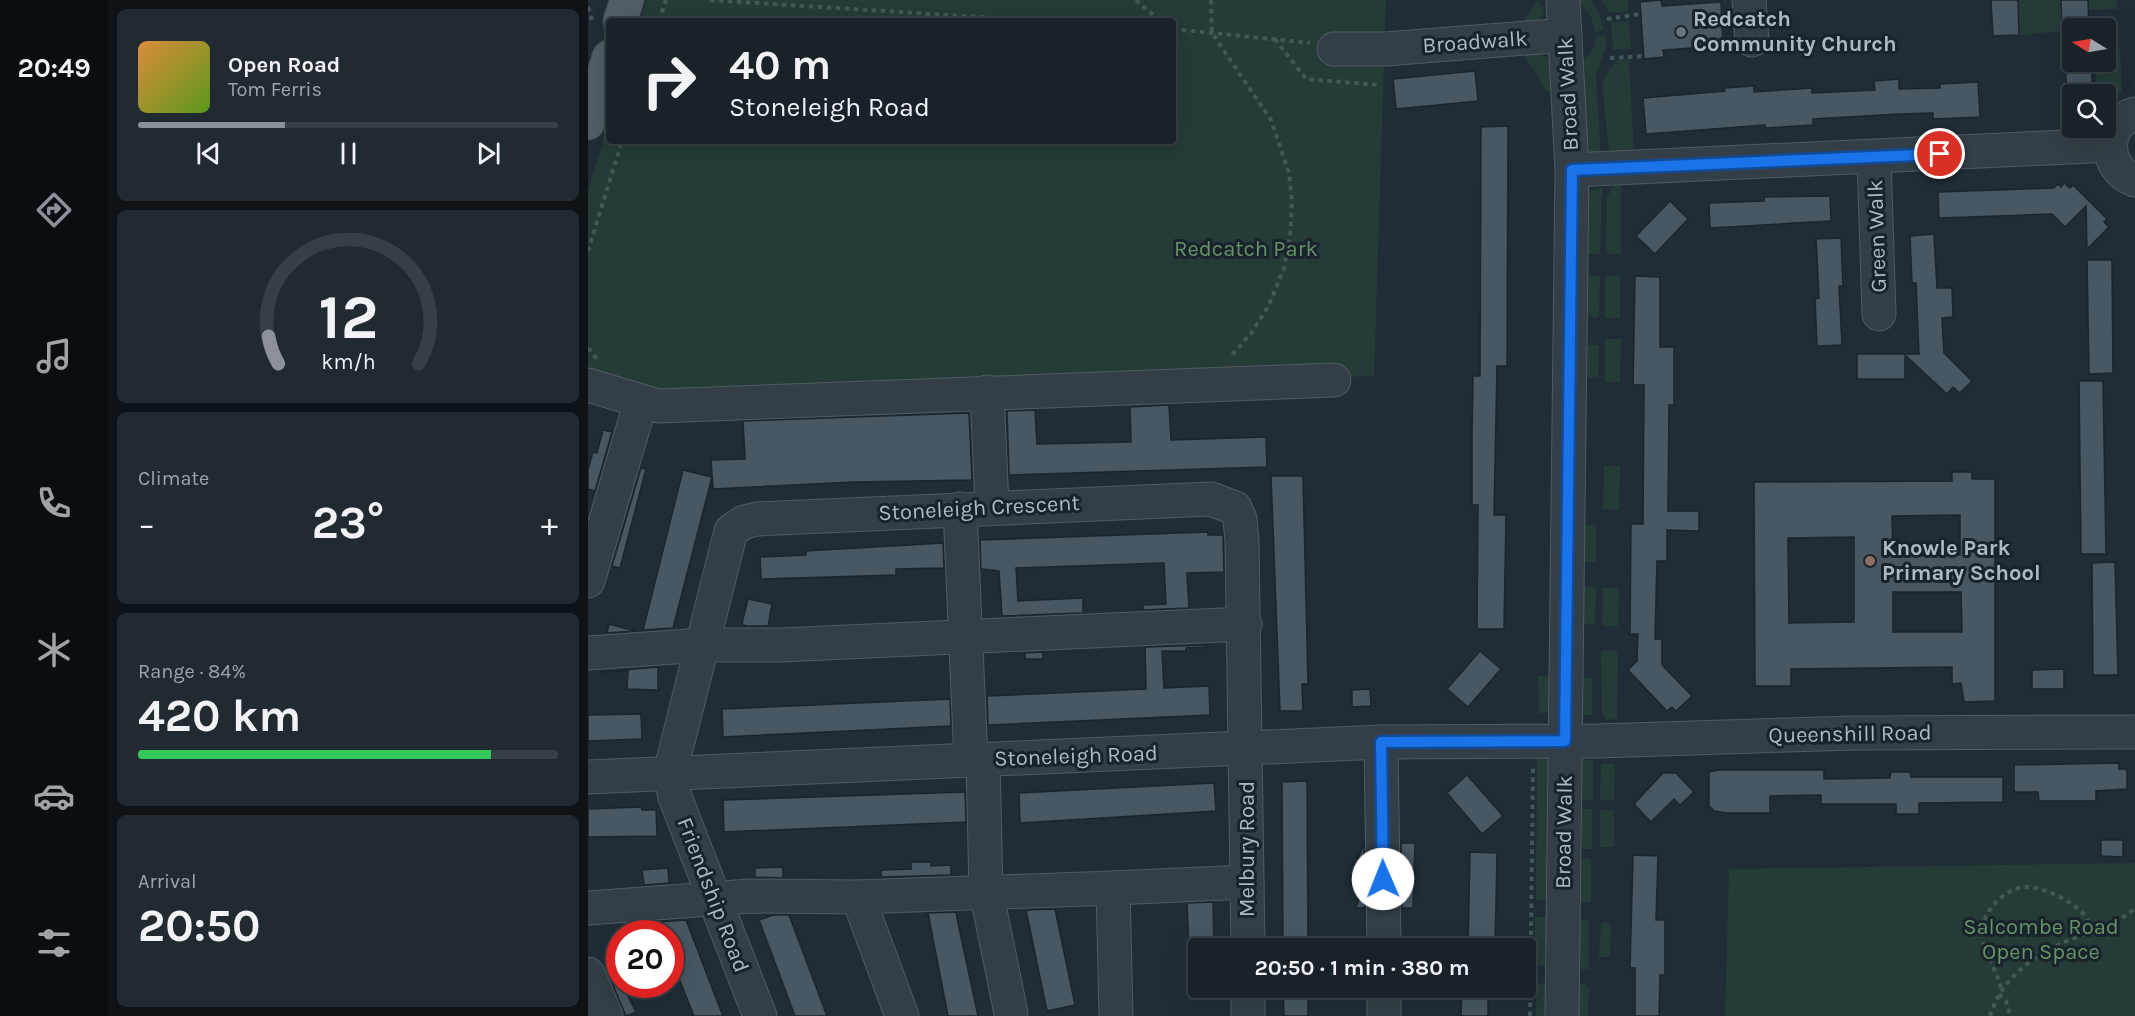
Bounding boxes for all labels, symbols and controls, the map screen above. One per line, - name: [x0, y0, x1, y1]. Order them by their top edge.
- place label: Redcatch Community Church: [1693, 6, 1897, 57]
- north arrow: [2062, 18, 2116, 72]
- map controls: [2062, 18, 2116, 138]
- street label: Broadwalk: [1422, 25, 1528, 59]
- marker: Redcatch Community Church: [1674, 25, 1688, 39]
- street label: Broad Walk: [1552, 37, 1584, 151]
- text: 40 m: [729, 40, 831, 90]
- icon: right: [630, 42, 708, 120]
- text: 20:49: [17, 52, 91, 84]
- text: Open Road: [228, 52, 340, 78]
- text: Tom Ferris: [228, 78, 322, 101]
- button: search: [2062, 84, 2116, 138]
- text: Stoneleigh Road: [729, 91, 930, 123]
- pin: [1914, 128, 1965, 179]
- icon: previous: [192, 137, 225, 170]
- icon: pause: [332, 137, 365, 170]
- icon: next: [472, 137, 505, 170]
- icon: arrive: [1923, 137, 1956, 170]
- street label: Green Walk: [1862, 179, 1892, 293]
- icon: directions: [33, 189, 75, 231]
- park label: Redcatch Park: [1174, 236, 1318, 262]
- text: 12: [318, 281, 378, 354]
- icon: music: [33, 335, 75, 377]
- text: km/h: [321, 349, 375, 374]
- text: Climate: [138, 467, 209, 490]
- icon: phone: [33, 482, 75, 524]
- street label: Stoneleigh Crescent: [878, 490, 1080, 526]
- text: 23°: [312, 497, 384, 549]
- text: −: [138, 505, 155, 543]
- text: +: [541, 505, 558, 543]
- place label: Knowle Park Primary School: [1882, 535, 2041, 586]
- marker: Knowle Park Primary School: [1863, 554, 1877, 568]
- icon: climate: [33, 629, 75, 671]
- text: Range · 84%: [138, 660, 246, 683]
- text: 420 km: [138, 690, 301, 742]
- street label: Queenshill Road: [1768, 720, 1932, 748]
- street label: Stoneleigh Road: [994, 740, 1158, 772]
- icon: car: [33, 775, 75, 817]
- street label: Broad Walk: [1550, 775, 1578, 889]
- street label: Melbury Road: [1234, 781, 1260, 917]
- street label: Friendship Road: [672, 814, 754, 976]
- position arrow: [1351, 847, 1415, 911]
- text: Arrival: [138, 870, 197, 893]
- text: 20:50: [138, 900, 260, 952]
- park label: Salcombe Road Open Space: [1963, 914, 2119, 965]
- speed limit sign: 20: [606, 920, 684, 998]
- icon: filters: [33, 922, 75, 964]
- text: 20:50 · 1 min · 380 m: [1254, 955, 1470, 981]

